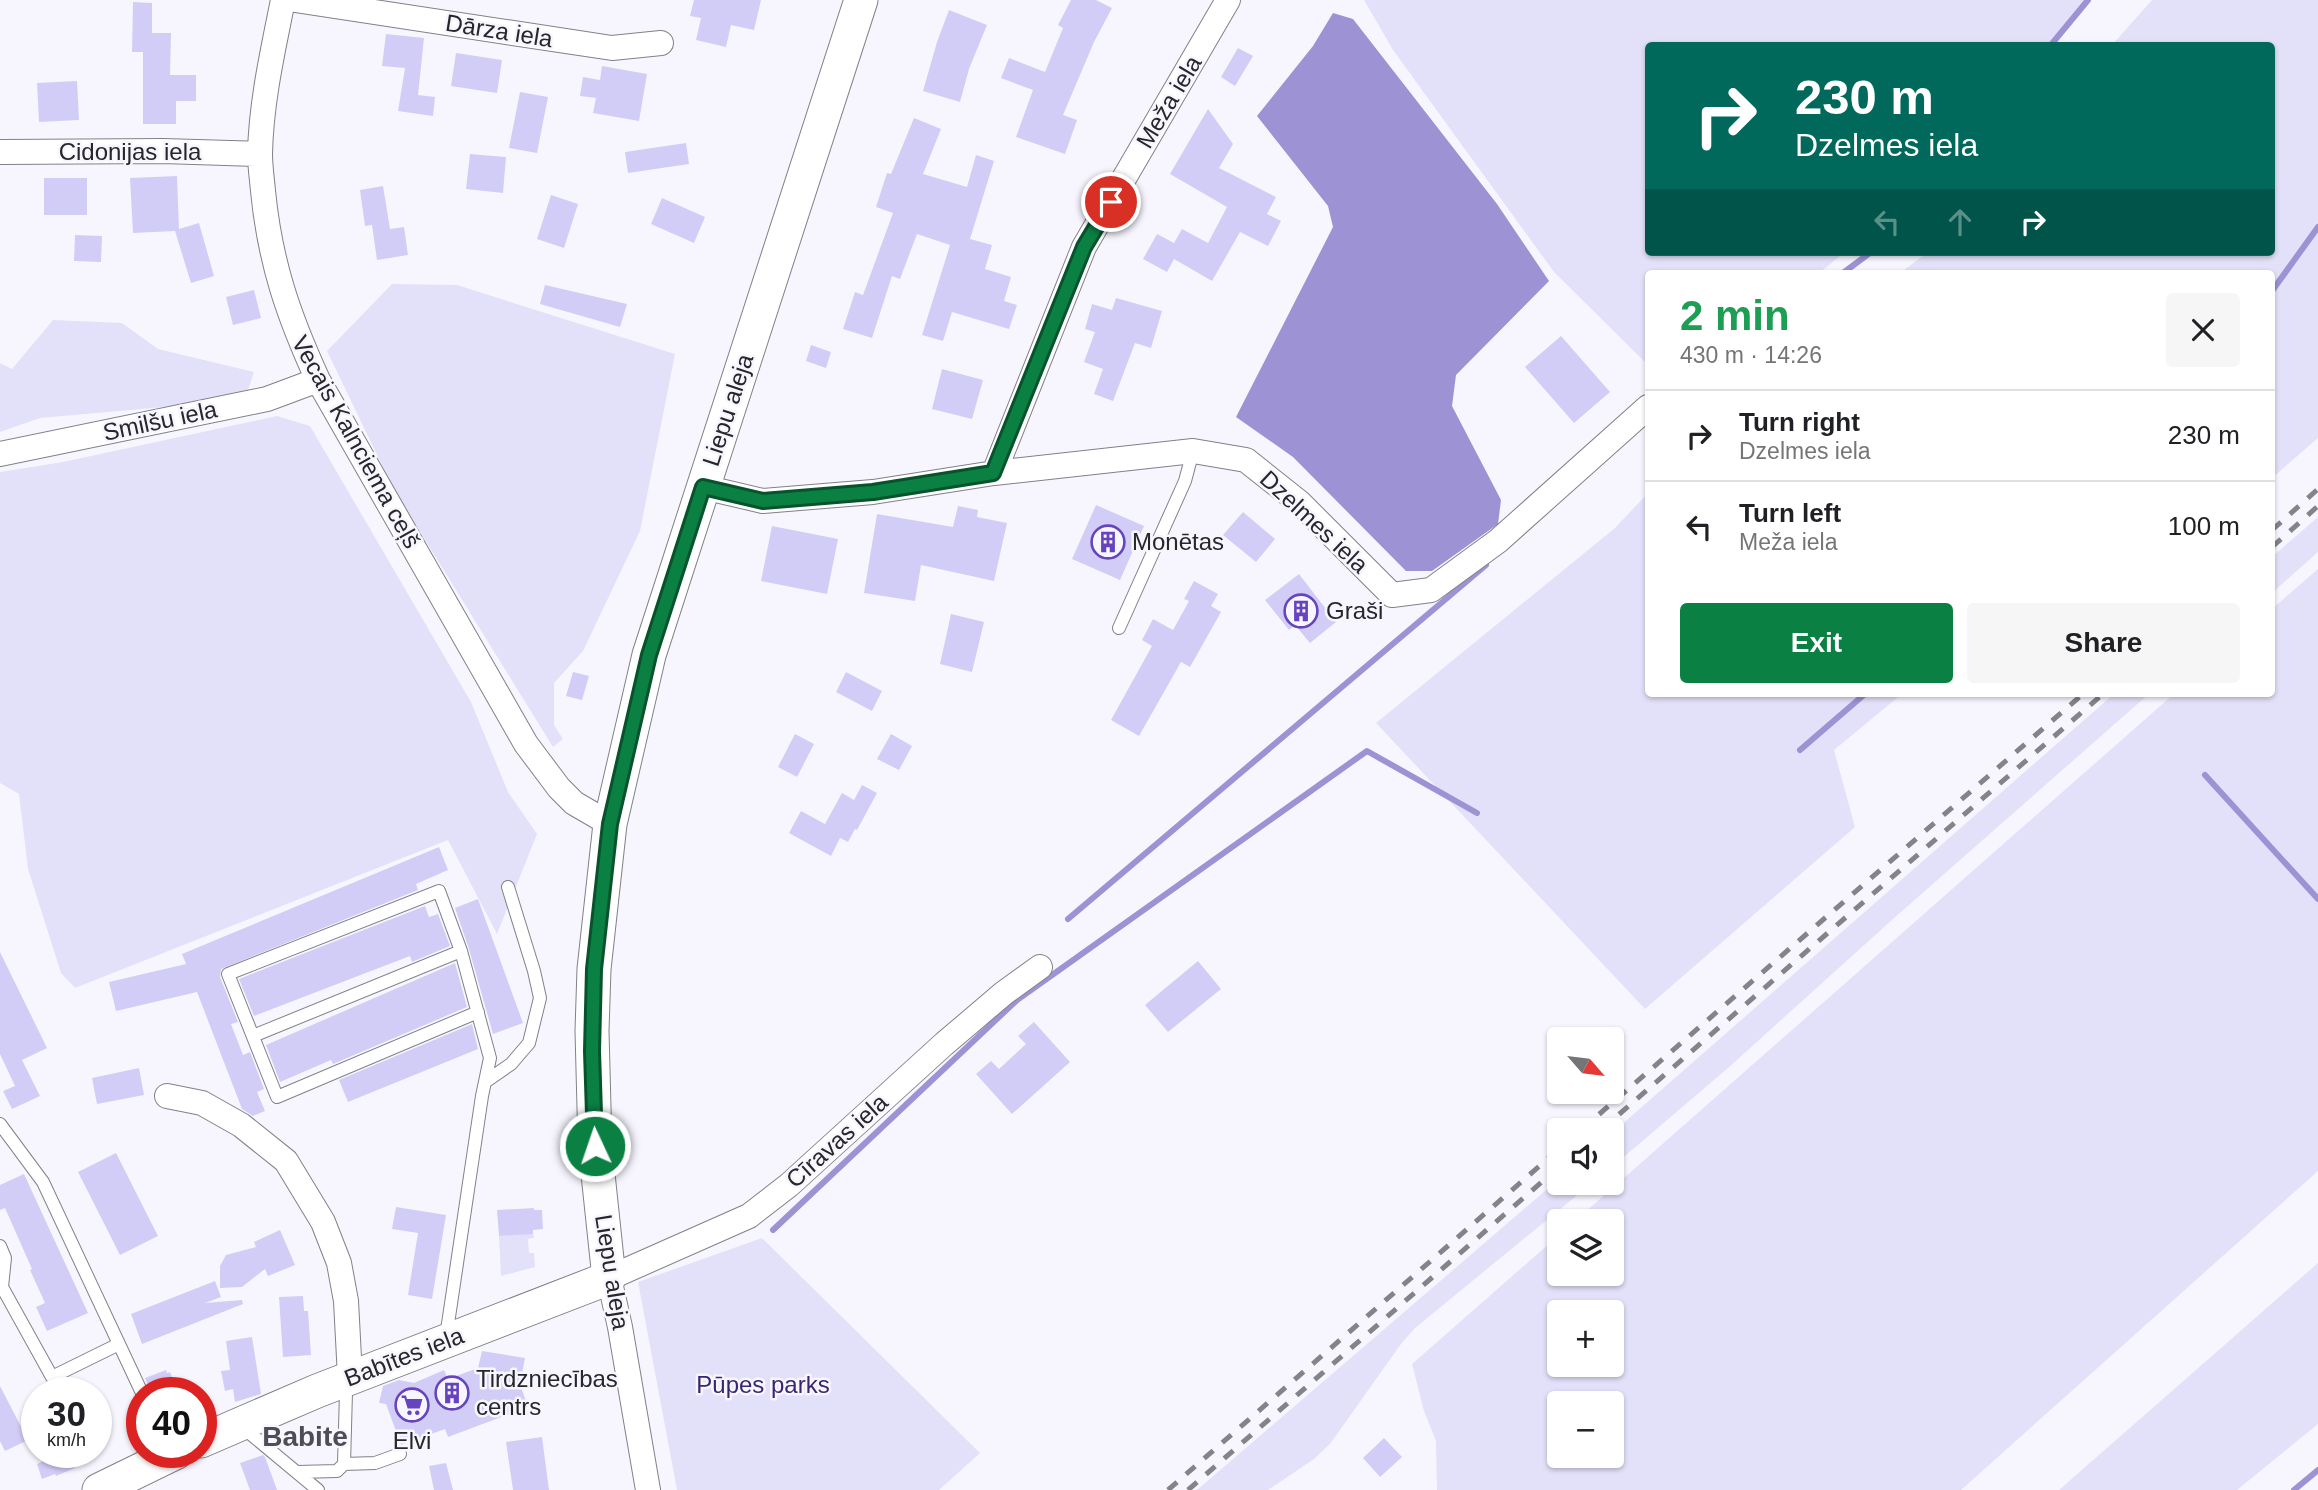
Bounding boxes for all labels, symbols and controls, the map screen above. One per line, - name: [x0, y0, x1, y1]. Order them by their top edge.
- street label: Dārza iela: [444, 9, 555, 52]
- street label: Meža iela: [1131, 50, 1207, 153]
- icon: right: [1680, 70, 1771, 161]
- text: 230 m: [1795, 70, 1934, 124]
- text: Dzelmes iela: [1795, 127, 1978, 163]
- street label: Cidonijas iela: [59, 138, 202, 165]
- pin: [1081, 172, 1141, 232]
- icon: arrive: [1092, 183, 1130, 221]
- icon: left: [1868, 203, 1906, 241]
- icon: ahead: [1941, 203, 1979, 241]
- icon: right: [2014, 203, 2052, 241]
- text: 2 min: [1680, 292, 1790, 339]
- button: close: [2166, 293, 2240, 367]
- street label: Vecais Kalnciema ceļš: [287, 331, 426, 553]
- text: 430 m · 14:26: [1680, 342, 1822, 368]
- street label: Liepu aleja: [697, 350, 759, 469]
- street label: Smilšu iela: [100, 395, 220, 446]
- text: Turn right: [1739, 407, 1860, 437]
- icon: right: [1680, 417, 1718, 455]
- text: 230 m: [2168, 420, 2240, 450]
- text: Dzelmes iela: [1739, 438, 1871, 464]
- street label: Dzelmes iela: [1255, 465, 1374, 579]
- text: Turn left: [1739, 498, 1841, 528]
- icon: left: [1680, 508, 1718, 546]
- text: 100 m: [2168, 511, 2240, 541]
- building icon: Monētas: [1089, 523, 1127, 561]
- place label: Monētas: [1132, 528, 1224, 555]
- text: Meža iela: [1739, 529, 1837, 555]
- building icon: Graši: [1282, 592, 1320, 630]
- place label: Graši: [1326, 597, 1383, 624]
- button: Exit: [1680, 603, 1953, 683]
- button: Share: [1967, 603, 2240, 683]
- north arrow: [1547, 1027, 1624, 1104]
- map controls: [1547, 1027, 1624, 1468]
- street label: Cīravas iela: [781, 1088, 893, 1193]
- position arrow: [558, 1109, 632, 1183]
- button: sound: [1547, 1118, 1624, 1195]
- button: layers: [1547, 1209, 1624, 1286]
- street label: Liepu aleja: [590, 1212, 635, 1332]
- button: +: [1547, 1300, 1624, 1377]
- street label: Babītes iela: [340, 1321, 468, 1392]
- place label: Tirdzniecības centrs: [476, 1365, 618, 1420]
- park label: Pūpes parks: [696, 1371, 830, 1398]
- building icon: Tirdzniecības centrs: [433, 1374, 471, 1412]
- speed limit sign: 40: [126, 1377, 217, 1468]
- supermarket icon: Elvi: [393, 1386, 431, 1424]
- button: −: [1547, 1391, 1624, 1468]
- text: 30: [47, 1394, 86, 1433]
- district label: Babite: [262, 1421, 348, 1452]
- place label: Elvi: [393, 1427, 431, 1454]
- text: km/h: [47, 1430, 86, 1450]

